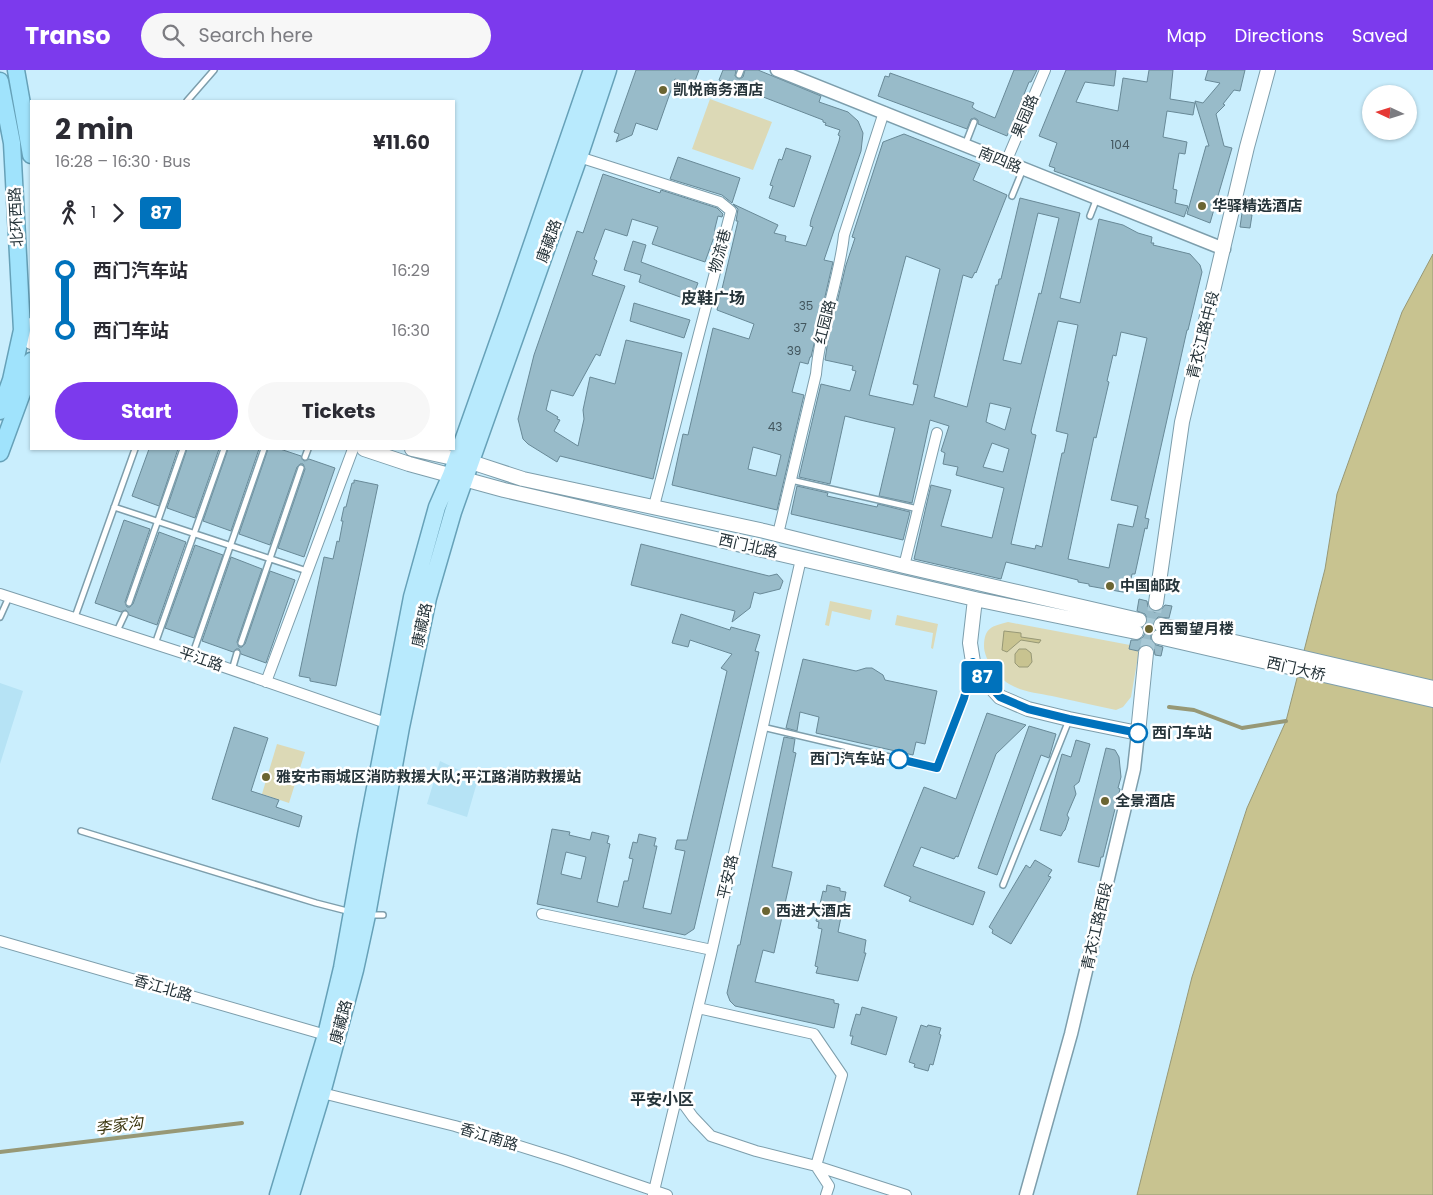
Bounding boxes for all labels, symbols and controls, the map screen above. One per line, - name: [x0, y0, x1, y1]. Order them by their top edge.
- search box: [141, 13, 491, 58]
- text: Transo: [25, 19, 111, 52]
- icon: search: [159, 21, 187, 49]
- text: Search here: [199, 22, 313, 49]
- text: Map: [1167, 23, 1206, 48]
- text: Directions: [1234, 23, 1324, 48]
- text: Saved: [1352, 23, 1408, 48]
- place label: 凯悦商务酒店: [673, 79, 763, 100]
- marker: 凯悦商务酒店: [657, 84, 669, 96]
- north arrow: [1362, 85, 1418, 140]
- map controls: [1362, 85, 1417, 140]
- street label: 果园路: [1006, 91, 1043, 141]
- text: 2 min: [55, 110, 134, 149]
- text: ¥11.60: [373, 129, 430, 156]
- house number: 104: [1111, 136, 1130, 153]
- street label: 南四路: [975, 141, 1025, 178]
- text: 16:28 – 16:30 · Bus: [55, 150, 191, 173]
- street label: 北环西路: [3, 187, 28, 248]
- place label: 华驿精选酒店: [1212, 195, 1302, 216]
- icon: walk: [55, 199, 83, 227]
- icon: forward: [104, 199, 132, 227]
- text: 87: [150, 200, 171, 225]
- marker: 华驿精选酒店: [1196, 200, 1208, 212]
- text: 1: [91, 201, 96, 224]
- street label: 康藏路: [531, 216, 566, 266]
- street label: 物流巷: [704, 226, 735, 275]
- text: 西门汽车站: [93, 257, 188, 284]
- text: 16:29: [392, 259, 430, 282]
- district label: 皮鞋广场: [681, 287, 745, 310]
- street label: 青衣江路中段: [1181, 289, 1224, 381]
- house number: 35: [799, 297, 813, 314]
- street label: 红园路: [809, 297, 840, 346]
- text: 西门车站: [93, 317, 169, 344]
- text: 16:30: [392, 319, 430, 342]
- house number: 37: [793, 319, 807, 336]
- house number: 39: [787, 342, 801, 359]
- button: Start: [55, 382, 238, 440]
- button: Tickets: [248, 382, 430, 440]
- house number: 43: [768, 418, 782, 435]
- street label: 西门北路: [717, 529, 780, 562]
- place label: 中国邮政: [1120, 575, 1180, 596]
- marker: 中国邮政: [1104, 580, 1116, 592]
- street label: 康藏路: [407, 601, 436, 649]
- place label: 西蜀望月楼: [1159, 618, 1234, 639]
- marker: 西蜀望月楼: [1143, 623, 1155, 635]
- street label: 平江路: [176, 641, 226, 676]
- street label: 西门大桥: [1265, 652, 1328, 685]
- line badge: 87: [960, 661, 1004, 693]
- text: 87: [971, 664, 993, 689]
- place label: 西门车站: [1152, 722, 1212, 743]
- marker: 西门车站: [1128, 723, 1148, 743]
- place label: 西门汽车站: [810, 748, 885, 769]
- marker: 西门汽车站: [889, 749, 909, 769]
- place label: 雅安市雨城区消防救援大队;平江路消防救援站: [276, 766, 581, 787]
- marker: 雅安市雨城区消防救援大队;平江路消防救援站: [260, 771, 272, 783]
- place label: 全景酒店: [1115, 790, 1175, 811]
- marker: 全景酒店: [1099, 795, 1111, 807]
- street label: 平安路: [712, 853, 743, 901]
- street label: 青衣江路西段: [1076, 880, 1117, 972]
- place label: 西进大酒店: [776, 900, 851, 921]
- marker: 西进大酒店: [760, 905, 772, 917]
- street label: 香江北路: [131, 969, 195, 1006]
- street label: 康藏路: [325, 997, 356, 1046]
- district label: 平安小区: [630, 1088, 694, 1111]
- water label: 李家沟: [94, 1111, 146, 1140]
- street label: 香江南路: [457, 1118, 521, 1155]

